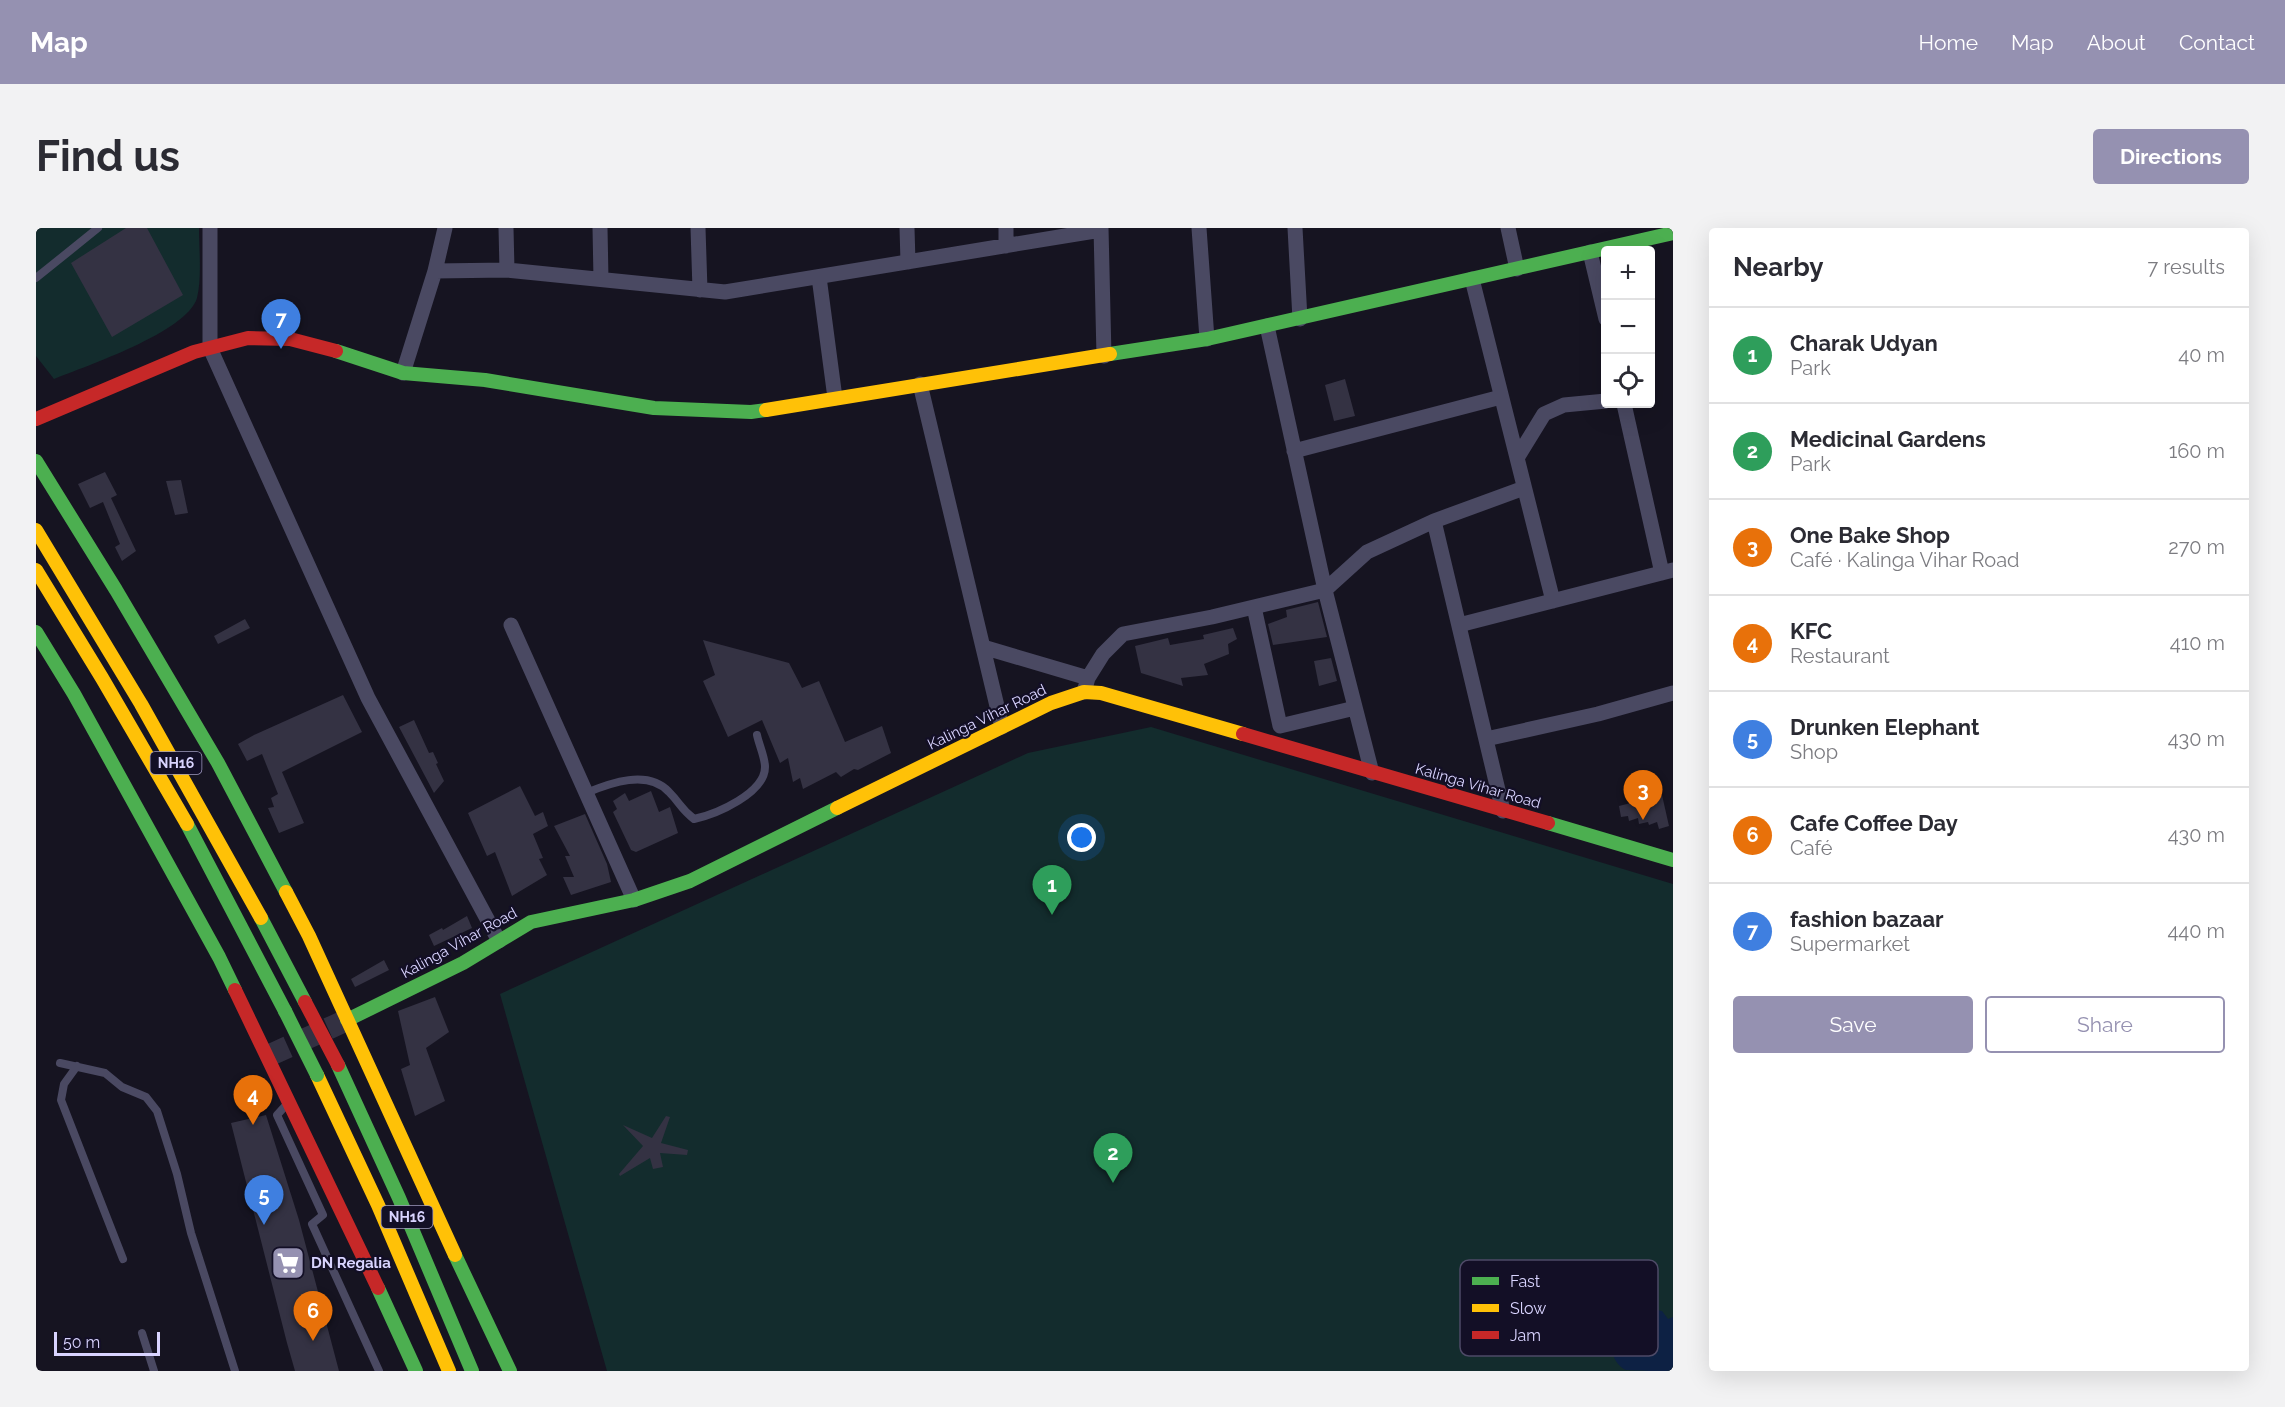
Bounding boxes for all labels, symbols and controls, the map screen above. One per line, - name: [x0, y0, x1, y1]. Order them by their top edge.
- text: Map: [30, 26, 88, 59]
- text: Home: [1919, 30, 1978, 55]
- text: Map: [2011, 30, 2054, 55]
- text: About: [2087, 30, 2146, 55]
- text: Contact: [2179, 30, 2255, 55]
- button: Directions: [2093, 129, 2249, 184]
- text: Find us: [36, 132, 180, 181]
- map controls: [1601, 246, 1655, 408]
- button: +: [1601, 246, 1655, 300]
- text: Nearby: [1733, 252, 1823, 282]
- text: 7 results: [2147, 255, 2225, 279]
- pin: 7: [262, 300, 300, 349]
- button: −: [1601, 300, 1655, 354]
- text: Charak Udyan: [1790, 330, 1938, 356]
- text: 1: [1748, 343, 1757, 367]
- text: 40 m: [2178, 343, 2225, 367]
- button: locate: [1601, 354, 1655, 408]
- text: Park: [1790, 356, 1831, 380]
- text: Medicinal Gardens: [1790, 426, 1986, 452]
- text: 2: [1747, 439, 1758, 463]
- text: 160 m: [2169, 439, 2225, 463]
- text: Park: [1790, 452, 1831, 476]
- text: One Bake Shop: [1790, 522, 1950, 548]
- text: 3: [1747, 535, 1758, 559]
- text: 270 m: [2168, 535, 2225, 559]
- text: Café · Kalinga Vihar Road: [1790, 548, 2020, 572]
- text: KFC: [1790, 618, 1832, 644]
- text: 4: [1747, 631, 1758, 655]
- text: 410 m: [2170, 631, 2225, 655]
- text: Restaurant: [1790, 644, 1890, 668]
- street label: Kalinga Vihar Road: [925, 680, 1049, 754]
- text: Drunken Elephant: [1790, 714, 1979, 740]
- text: 5: [1747, 727, 1758, 751]
- text: 430 m: [2168, 727, 2225, 751]
- text: Shop: [1790, 740, 1838, 764]
- road number: NH16: [150, 752, 202, 774]
- street label: Kalinga Vihar Road: [1413, 759, 1543, 813]
- pin: 3: [1624, 770, 1662, 820]
- text: Cafe Coffee Day: [1790, 810, 1958, 836]
- your location: [1067, 823, 1096, 852]
- text: 6: [1746, 823, 1759, 847]
- text: 430 m: [2168, 823, 2225, 847]
- text: Café: [1790, 836, 1833, 860]
- pin: 1: [1032, 866, 1072, 915]
- street label: Kalinga Vihar Road: [398, 904, 520, 982]
- text: fashion bazaar: [1790, 906, 1944, 932]
- text: 7: [1747, 919, 1758, 943]
- text: 440 m: [2167, 919, 2225, 943]
- text: Supermarket: [1790, 932, 1910, 956]
- button: Save: [1733, 996, 1973, 1053]
- button: Share: [1985, 996, 2225, 1053]
- pin: 4: [234, 1076, 272, 1125]
- pin: 2: [1094, 1134, 1132, 1183]
- pin: 5: [244, 1176, 284, 1225]
- road number: NH16: [382, 1206, 433, 1228]
- supermarket icon: DN Regalia: [270, 1245, 306, 1281]
- place label: DN Regalia: [311, 1254, 391, 1272]
- legend: [1460, 1260, 1658, 1356]
- text: Fast: [1510, 1272, 1541, 1291]
- pin: 6: [294, 1292, 332, 1341]
- text: Slow: [1510, 1299, 1546, 1318]
- text: Jam: [1510, 1326, 1541, 1345]
- scale bar: [54, 1329, 160, 1356]
- text: 50 m: [63, 1333, 100, 1352]

